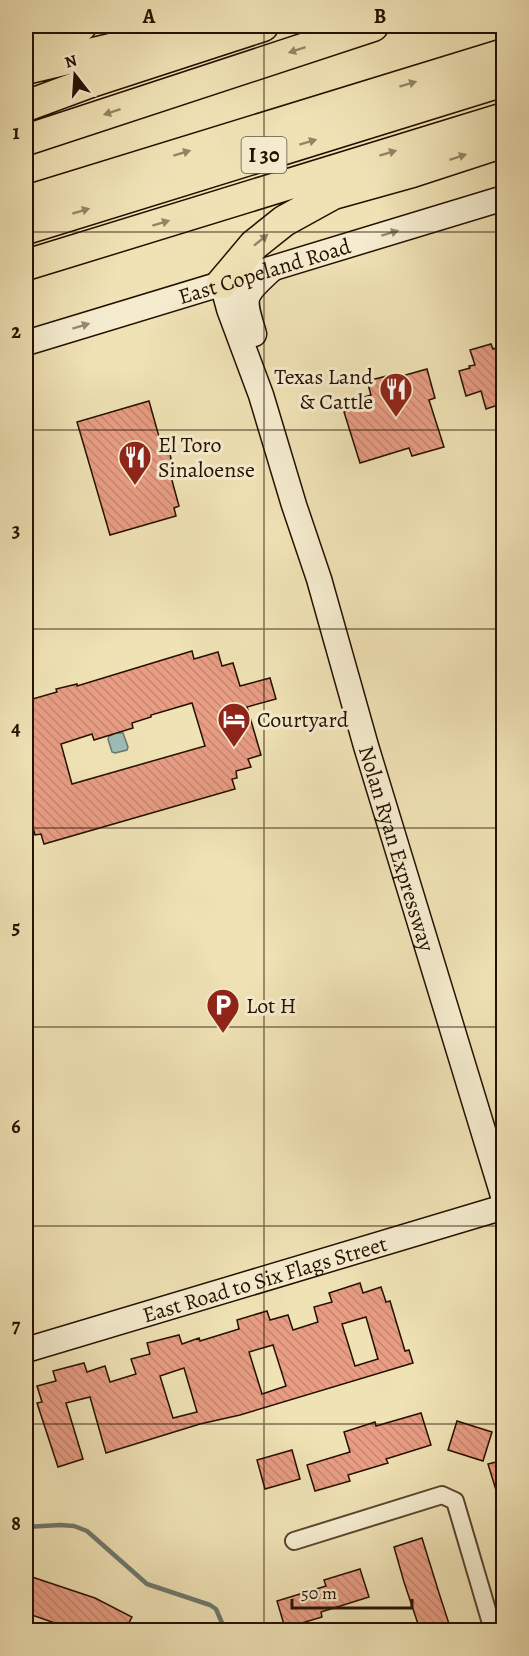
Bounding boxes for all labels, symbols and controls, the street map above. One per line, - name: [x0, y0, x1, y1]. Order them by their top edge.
- text: A: [142, 3, 156, 30]
- text: B: [374, 3, 386, 30]
- north arrow: [45, 45, 105, 105]
- one-way arrow: [288, 46, 306, 56]
- text: N: [62, 49, 80, 74]
- one-way arrow: [399, 78, 417, 88]
- one-way arrow: [103, 107, 121, 117]
- text: 1: [12, 119, 20, 146]
- one-way arrow: [299, 136, 317, 146]
- road number: I 30: [242, 137, 286, 173]
- one-way arrow: [173, 148, 191, 157]
- one-way arrow: [379, 148, 397, 158]
- one-way arrow: [449, 152, 467, 161]
- one-way arrow: [72, 206, 90, 215]
- one-way arrow: [153, 218, 171, 227]
- one-way arrow: [381, 228, 399, 237]
- street label: East Copeland Road: [175, 231, 355, 312]
- one-way arrow: [254, 234, 269, 247]
- text: 2: [11, 318, 21, 345]
- one-way arrow: [73, 321, 91, 330]
- place label: Texas Land & Cattle: [274, 362, 373, 417]
- restaurant icon: Texas Land & Cattle: [378, 371, 414, 418]
- place label: El Toro Sinaloense: [158, 430, 255, 485]
- restaurant icon: El Toro Sinaloense: [117, 439, 153, 486]
- text: 3: [12, 517, 20, 544]
- hotel icon: Courtyard: [216, 701, 252, 748]
- place label: Courtyard: [257, 705, 349, 735]
- text: 4: [11, 715, 21, 742]
- street label: Nolan Ryan Expressway: [351, 742, 442, 955]
- text: 5: [12, 914, 20, 941]
- parking icon: Lot H: [205, 987, 241, 1034]
- place label: Lot H: [246, 991, 296, 1021]
- text: 6: [11, 1113, 21, 1140]
- street label: East Road to Six Flags Street: [139, 1229, 391, 1330]
- text: 7: [12, 1312, 21, 1339]
- text: 8: [11, 1510, 21, 1537]
- scale bar: [292, 1572, 412, 1610]
- text: 50 m: [301, 1581, 337, 1605]

